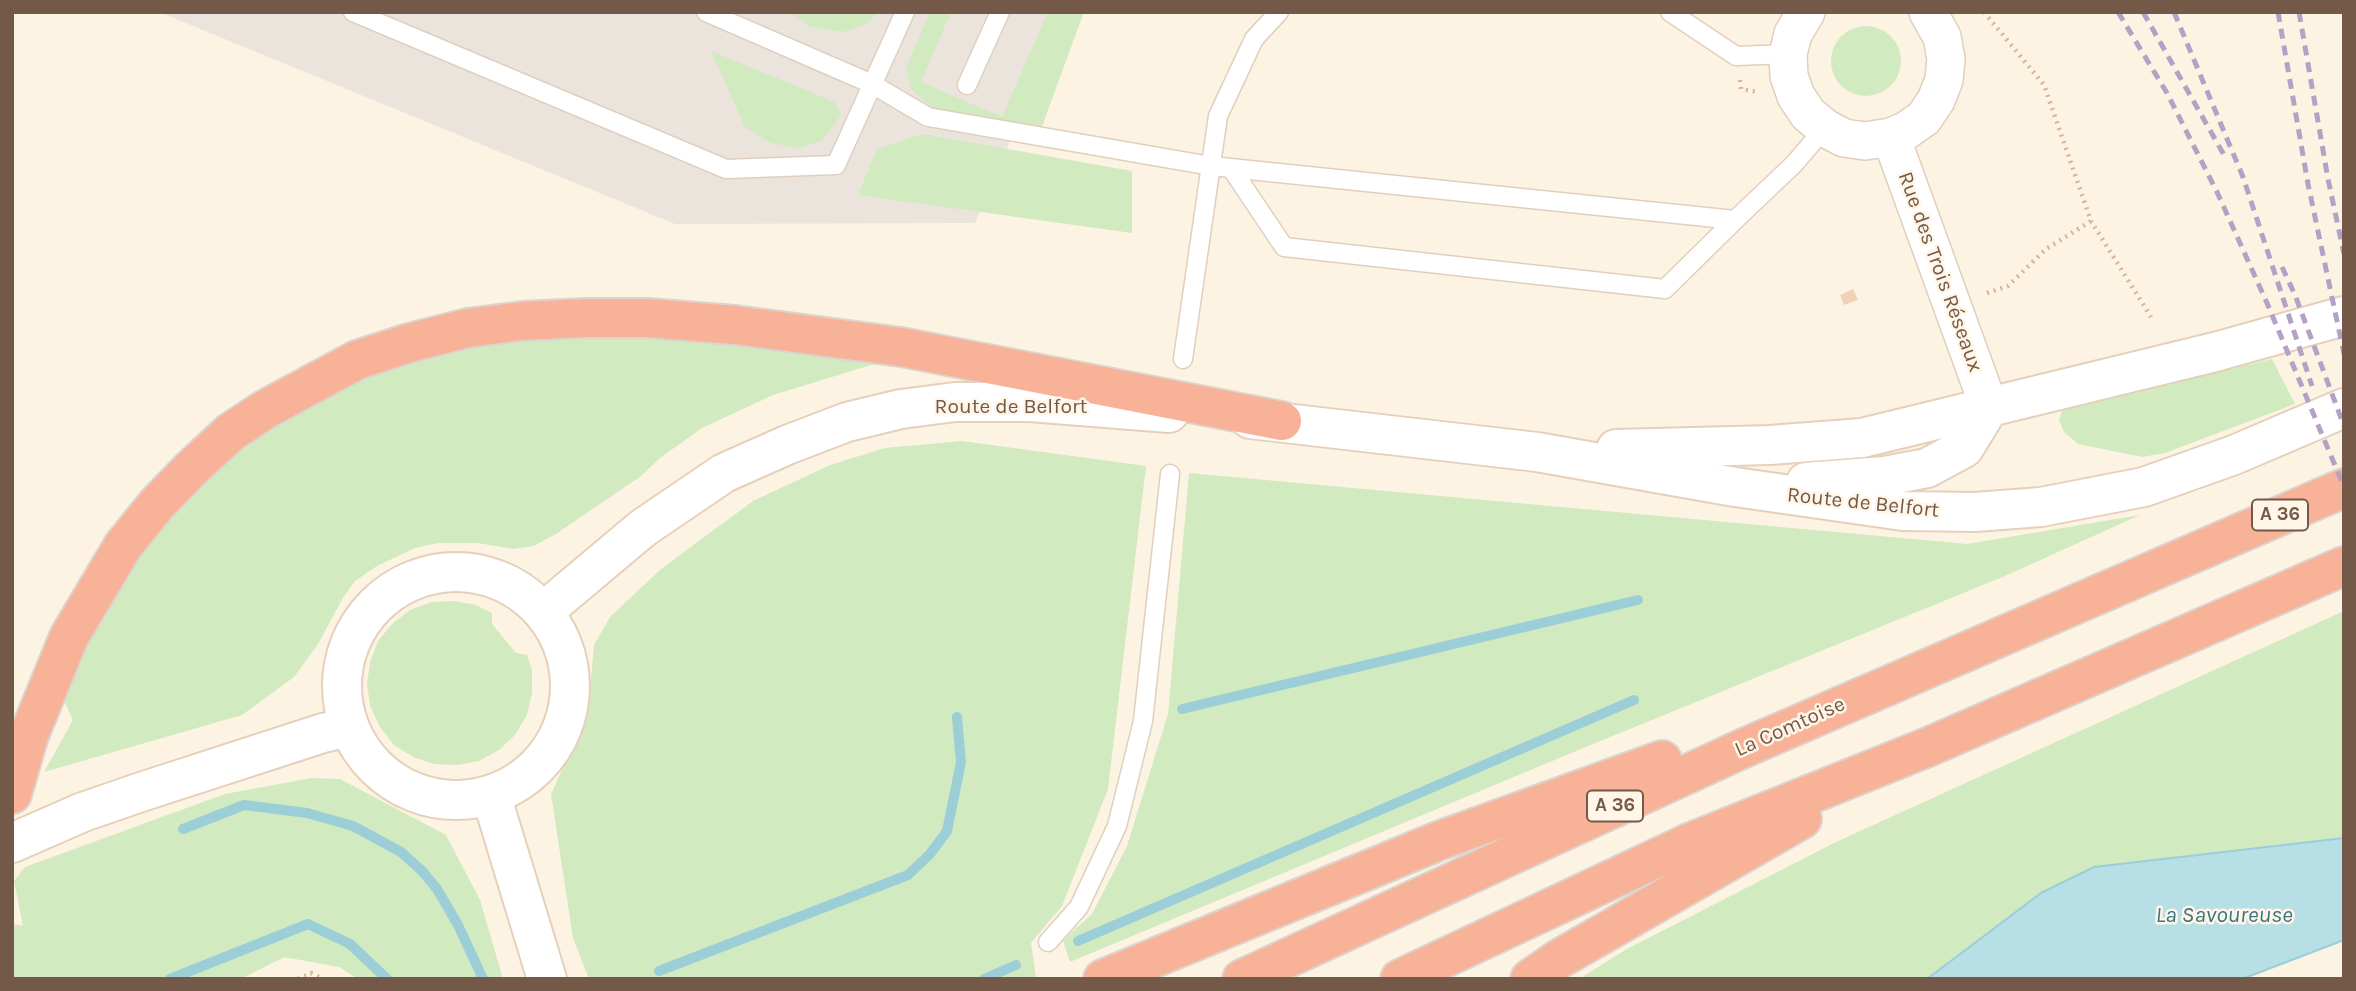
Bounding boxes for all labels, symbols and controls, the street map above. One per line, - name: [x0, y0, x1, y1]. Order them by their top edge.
- street label: Rue des Trois Réseaux: [1892, 168, 1988, 376]
- street label: Route de Belfort: [935, 394, 1087, 420]
- street label: Route de Belfort: [1786, 482, 1940, 524]
- road number: A 36: [2252, 500, 2308, 530]
- street label: La Comtoise: [1731, 692, 1849, 762]
- road number: A 36: [1587, 790, 1643, 821]
- water label: La Savoureuse: [2155, 901, 2293, 929]

